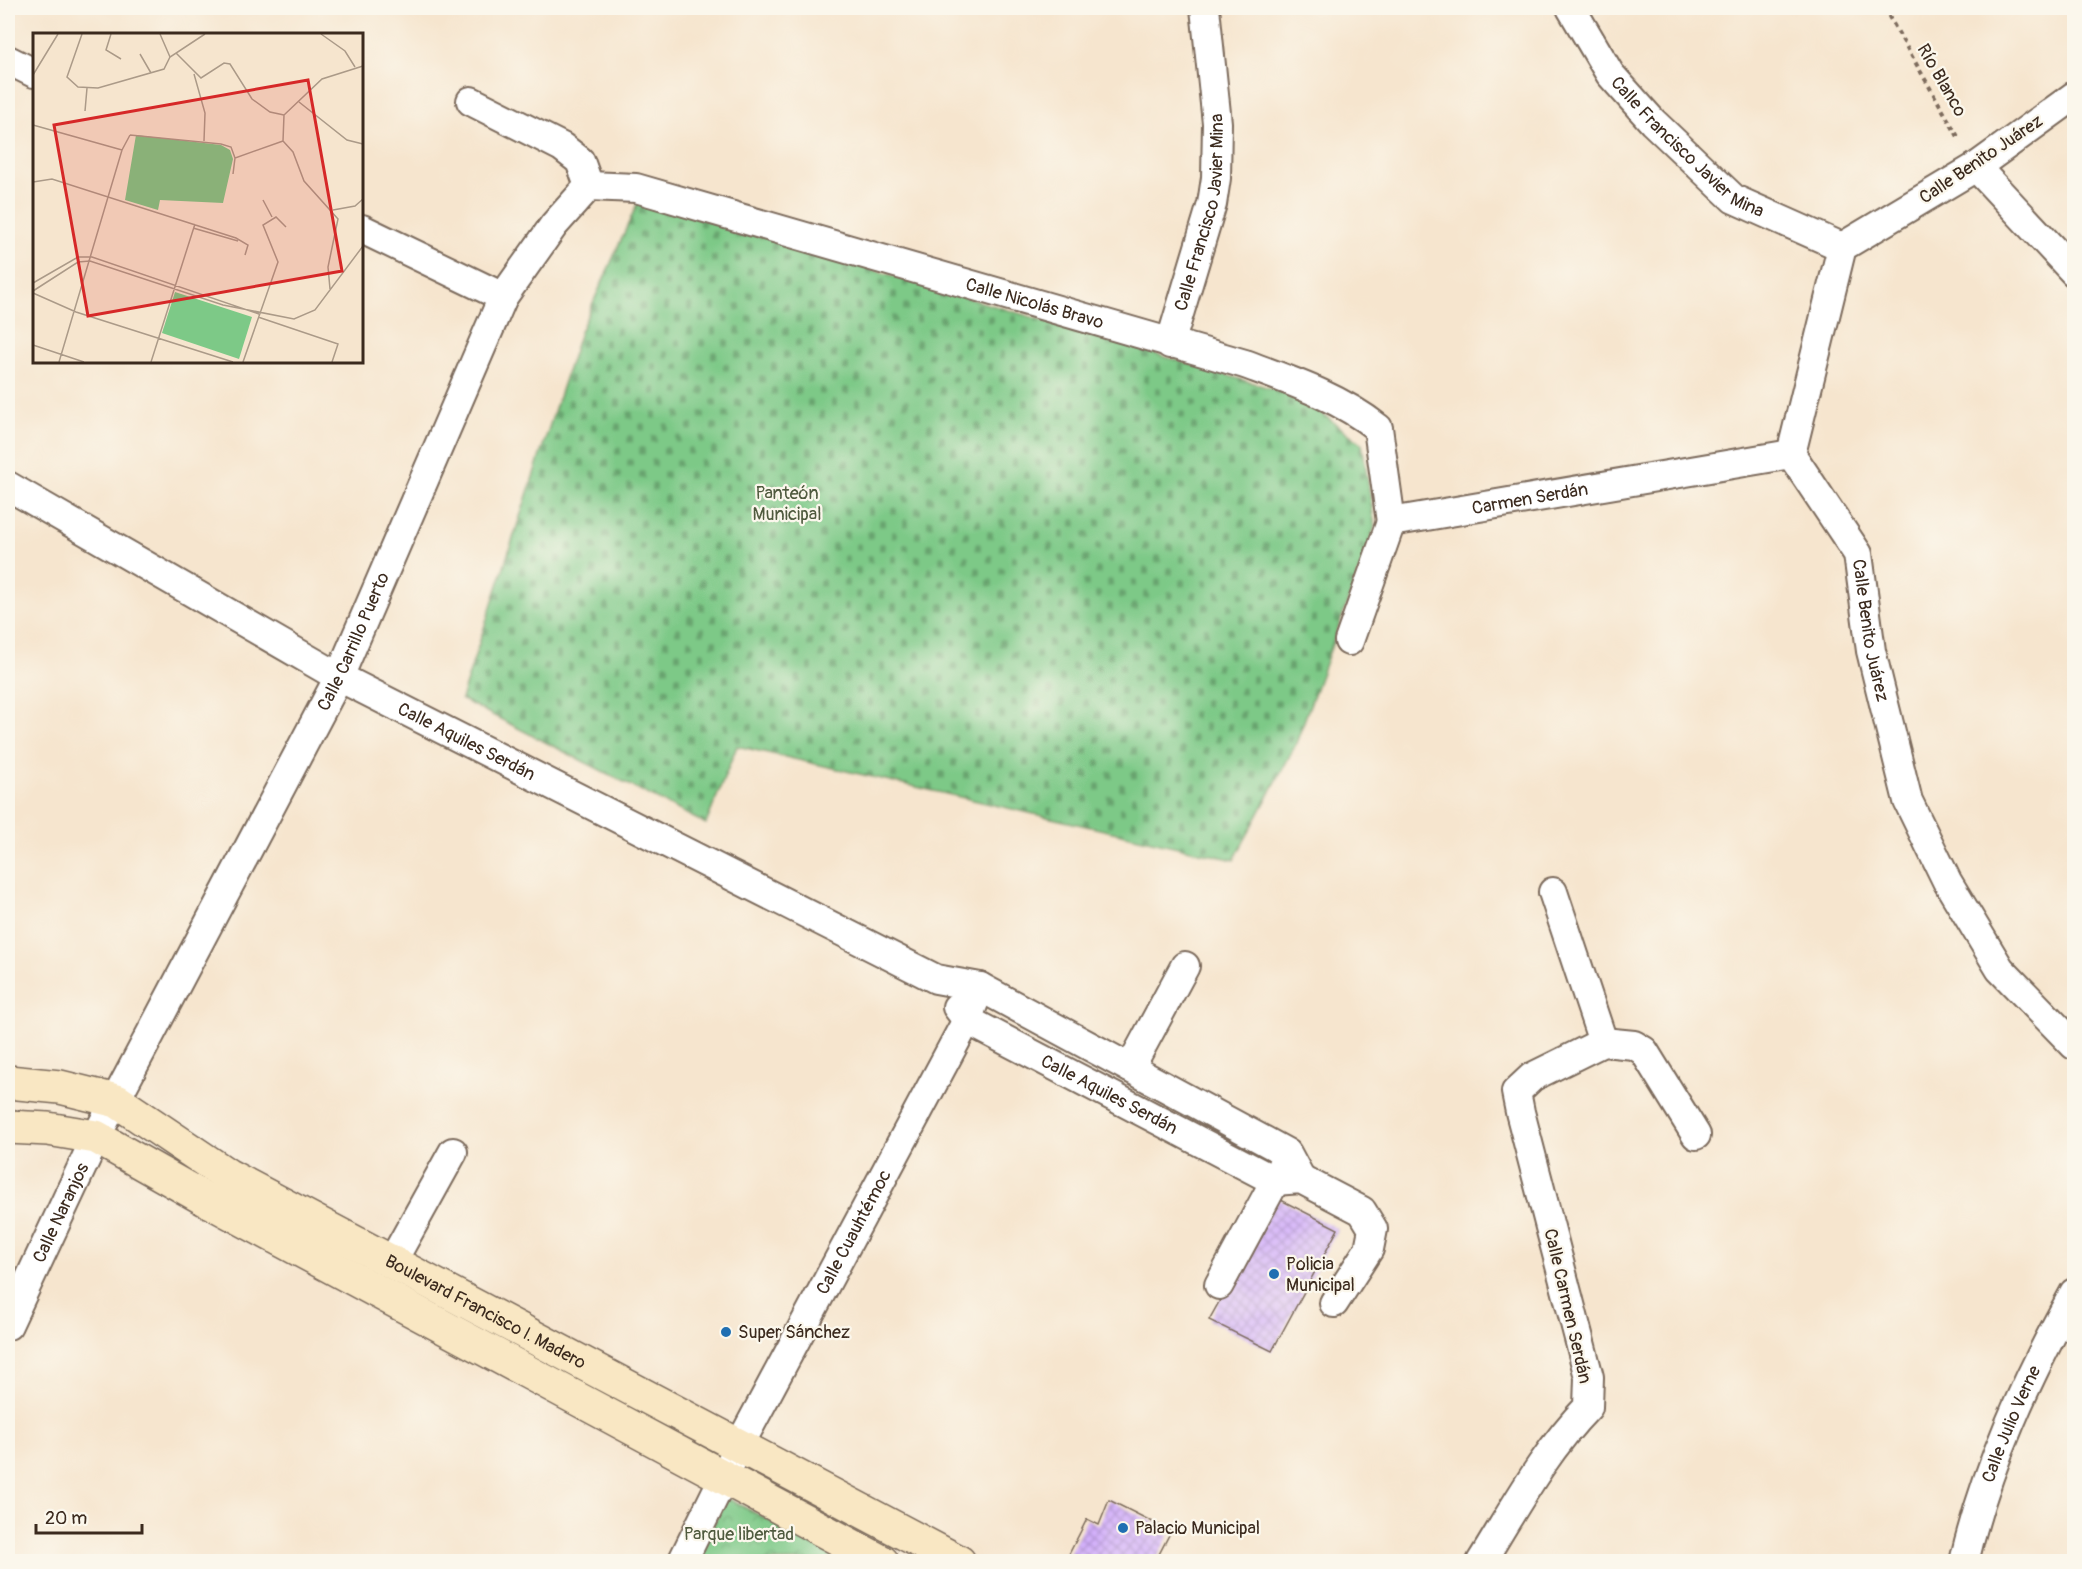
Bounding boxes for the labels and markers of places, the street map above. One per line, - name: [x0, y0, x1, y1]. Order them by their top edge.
- place label: Policia Municipal: [1286, 1253, 1355, 1297]
- marker: Policia Municipal: [1267, 1267, 1281, 1281]
- place label: Super Sánchez: [738, 1321, 850, 1344]
- marker: Super Sánchez: [719, 1325, 733, 1339]
- place label: Palacio Municipal: [1135, 1517, 1260, 1540]
- marker: Palacio Municipal: [1116, 1521, 1130, 1535]

